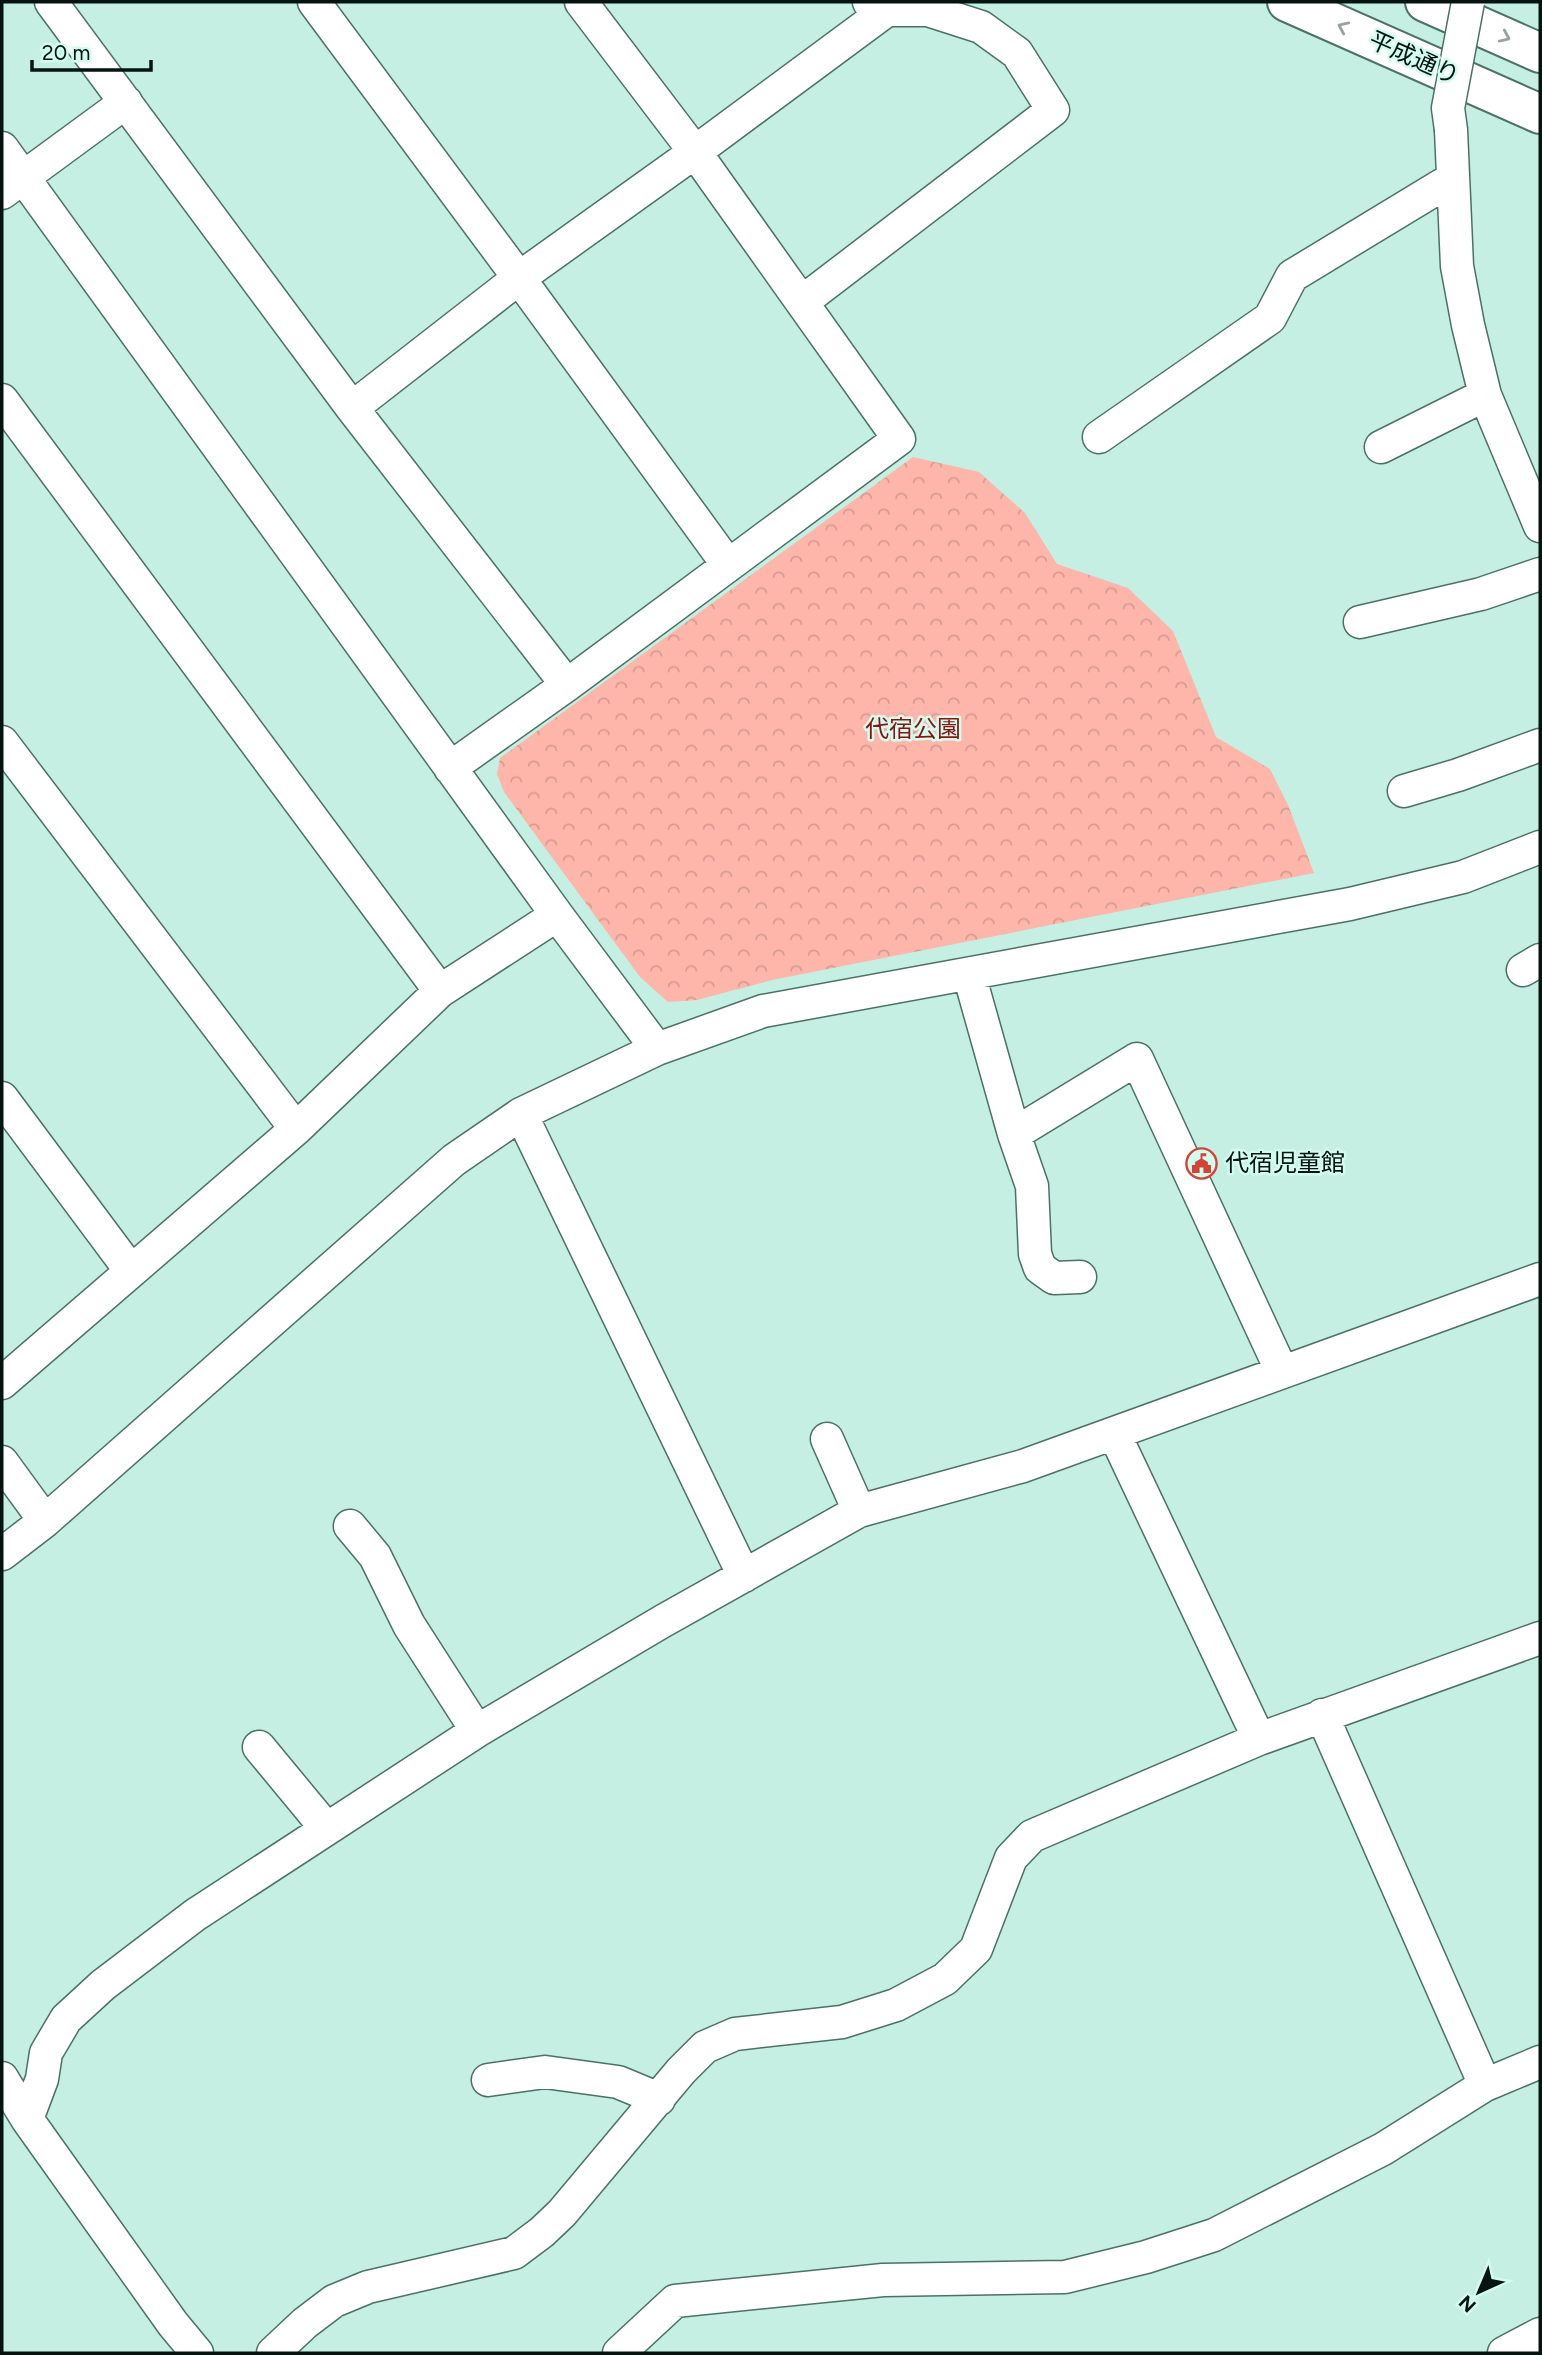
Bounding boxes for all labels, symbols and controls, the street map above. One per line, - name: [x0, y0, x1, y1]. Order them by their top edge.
- one-way arrow: [1338, 21, 1350, 35]
- street label: 平成通り: [1364, 25, 1464, 90]
- scale bar: [32, 28, 150, 72]
- one-way arrow: [1498, 29, 1510, 43]
- text: 20 m: [42, 40, 90, 65]
- park label: 代宿公園: [865, 714, 961, 743]
- public building icon: 代宿児童館: [1185, 1146, 1219, 1180]
- place label: 代宿児童館: [1225, 1148, 1345, 1177]
- north arrow: [1444, 2257, 1514, 2327]
- text: N: [1454, 2290, 1481, 2317]

